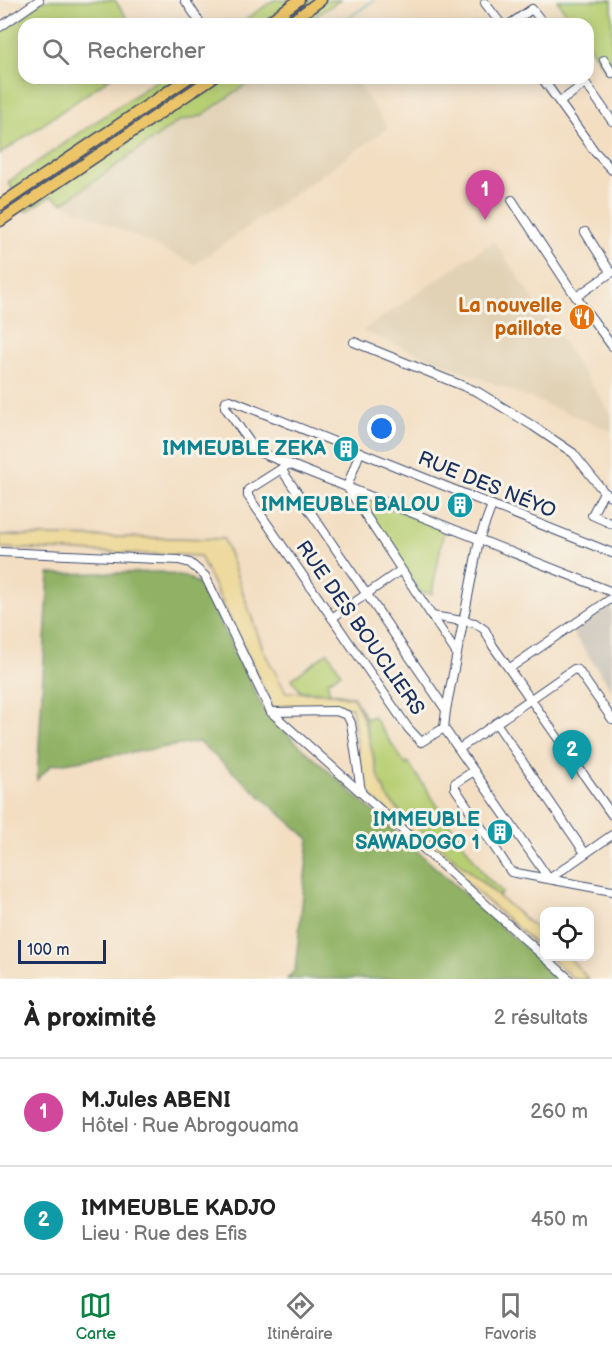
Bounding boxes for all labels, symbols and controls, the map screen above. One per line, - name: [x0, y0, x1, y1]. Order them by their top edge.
- search box: [18, 18, 594, 84]
- icon: search: [39, 35, 72, 68]
- text: Rechercher: [87, 38, 205, 65]
- pin: 1: [466, 170, 504, 220]
- place label: La nouvelle paillote: [458, 294, 562, 341]
- restaurant icon: La nouvelle paillote: [567, 302, 597, 332]
- your location: [367, 414, 396, 443]
- building icon: IMMEUBLE ZEKA: [331, 434, 361, 464]
- place label: IMMEUBLE ZEKA: [162, 437, 327, 461]
- street label: RUE DES NÉYO: [415, 446, 560, 524]
- building icon: IMMEUBLE BALOU: [445, 490, 475, 520]
- place label: IMMEUBLE BALOU: [261, 493, 440, 517]
- street label: RUE DES BOUCLIERS: [291, 536, 429, 720]
- pin: 2: [552, 730, 592, 780]
- place label: IMMEUBLE SAWADOGO 1: [355, 808, 480, 855]
- building icon: IMMEUBLE SAWADOGO 1: [485, 817, 515, 847]
- map controls: [540, 907, 594, 961]
- button: locate: [540, 907, 594, 961]
- scale bar: [18, 937, 106, 964]
- text: 100 m: [27, 941, 70, 960]
- text: À proximité: [24, 1003, 156, 1034]
- text: 2 résultats: [494, 1006, 588, 1030]
- text: M.Jules ABENI: [81, 1087, 231, 1114]
- text: 1: [39, 1100, 48, 1124]
- text: 260 m: [530, 1100, 588, 1124]
- text: Hôtel · Rue Abrogouama: [81, 1114, 299, 1138]
- text: IMMEUBLE KADJO: [81, 1195, 276, 1222]
- text: 2: [38, 1208, 49, 1232]
- text: 450 m: [531, 1208, 588, 1232]
- text: Lieu · Rue des Efis: [81, 1222, 247, 1246]
- tab: Carte: [76, 1289, 116, 1344]
- tab: Itinéraire: [267, 1289, 333, 1344]
- tab: Favoris: [484, 1289, 536, 1344]

